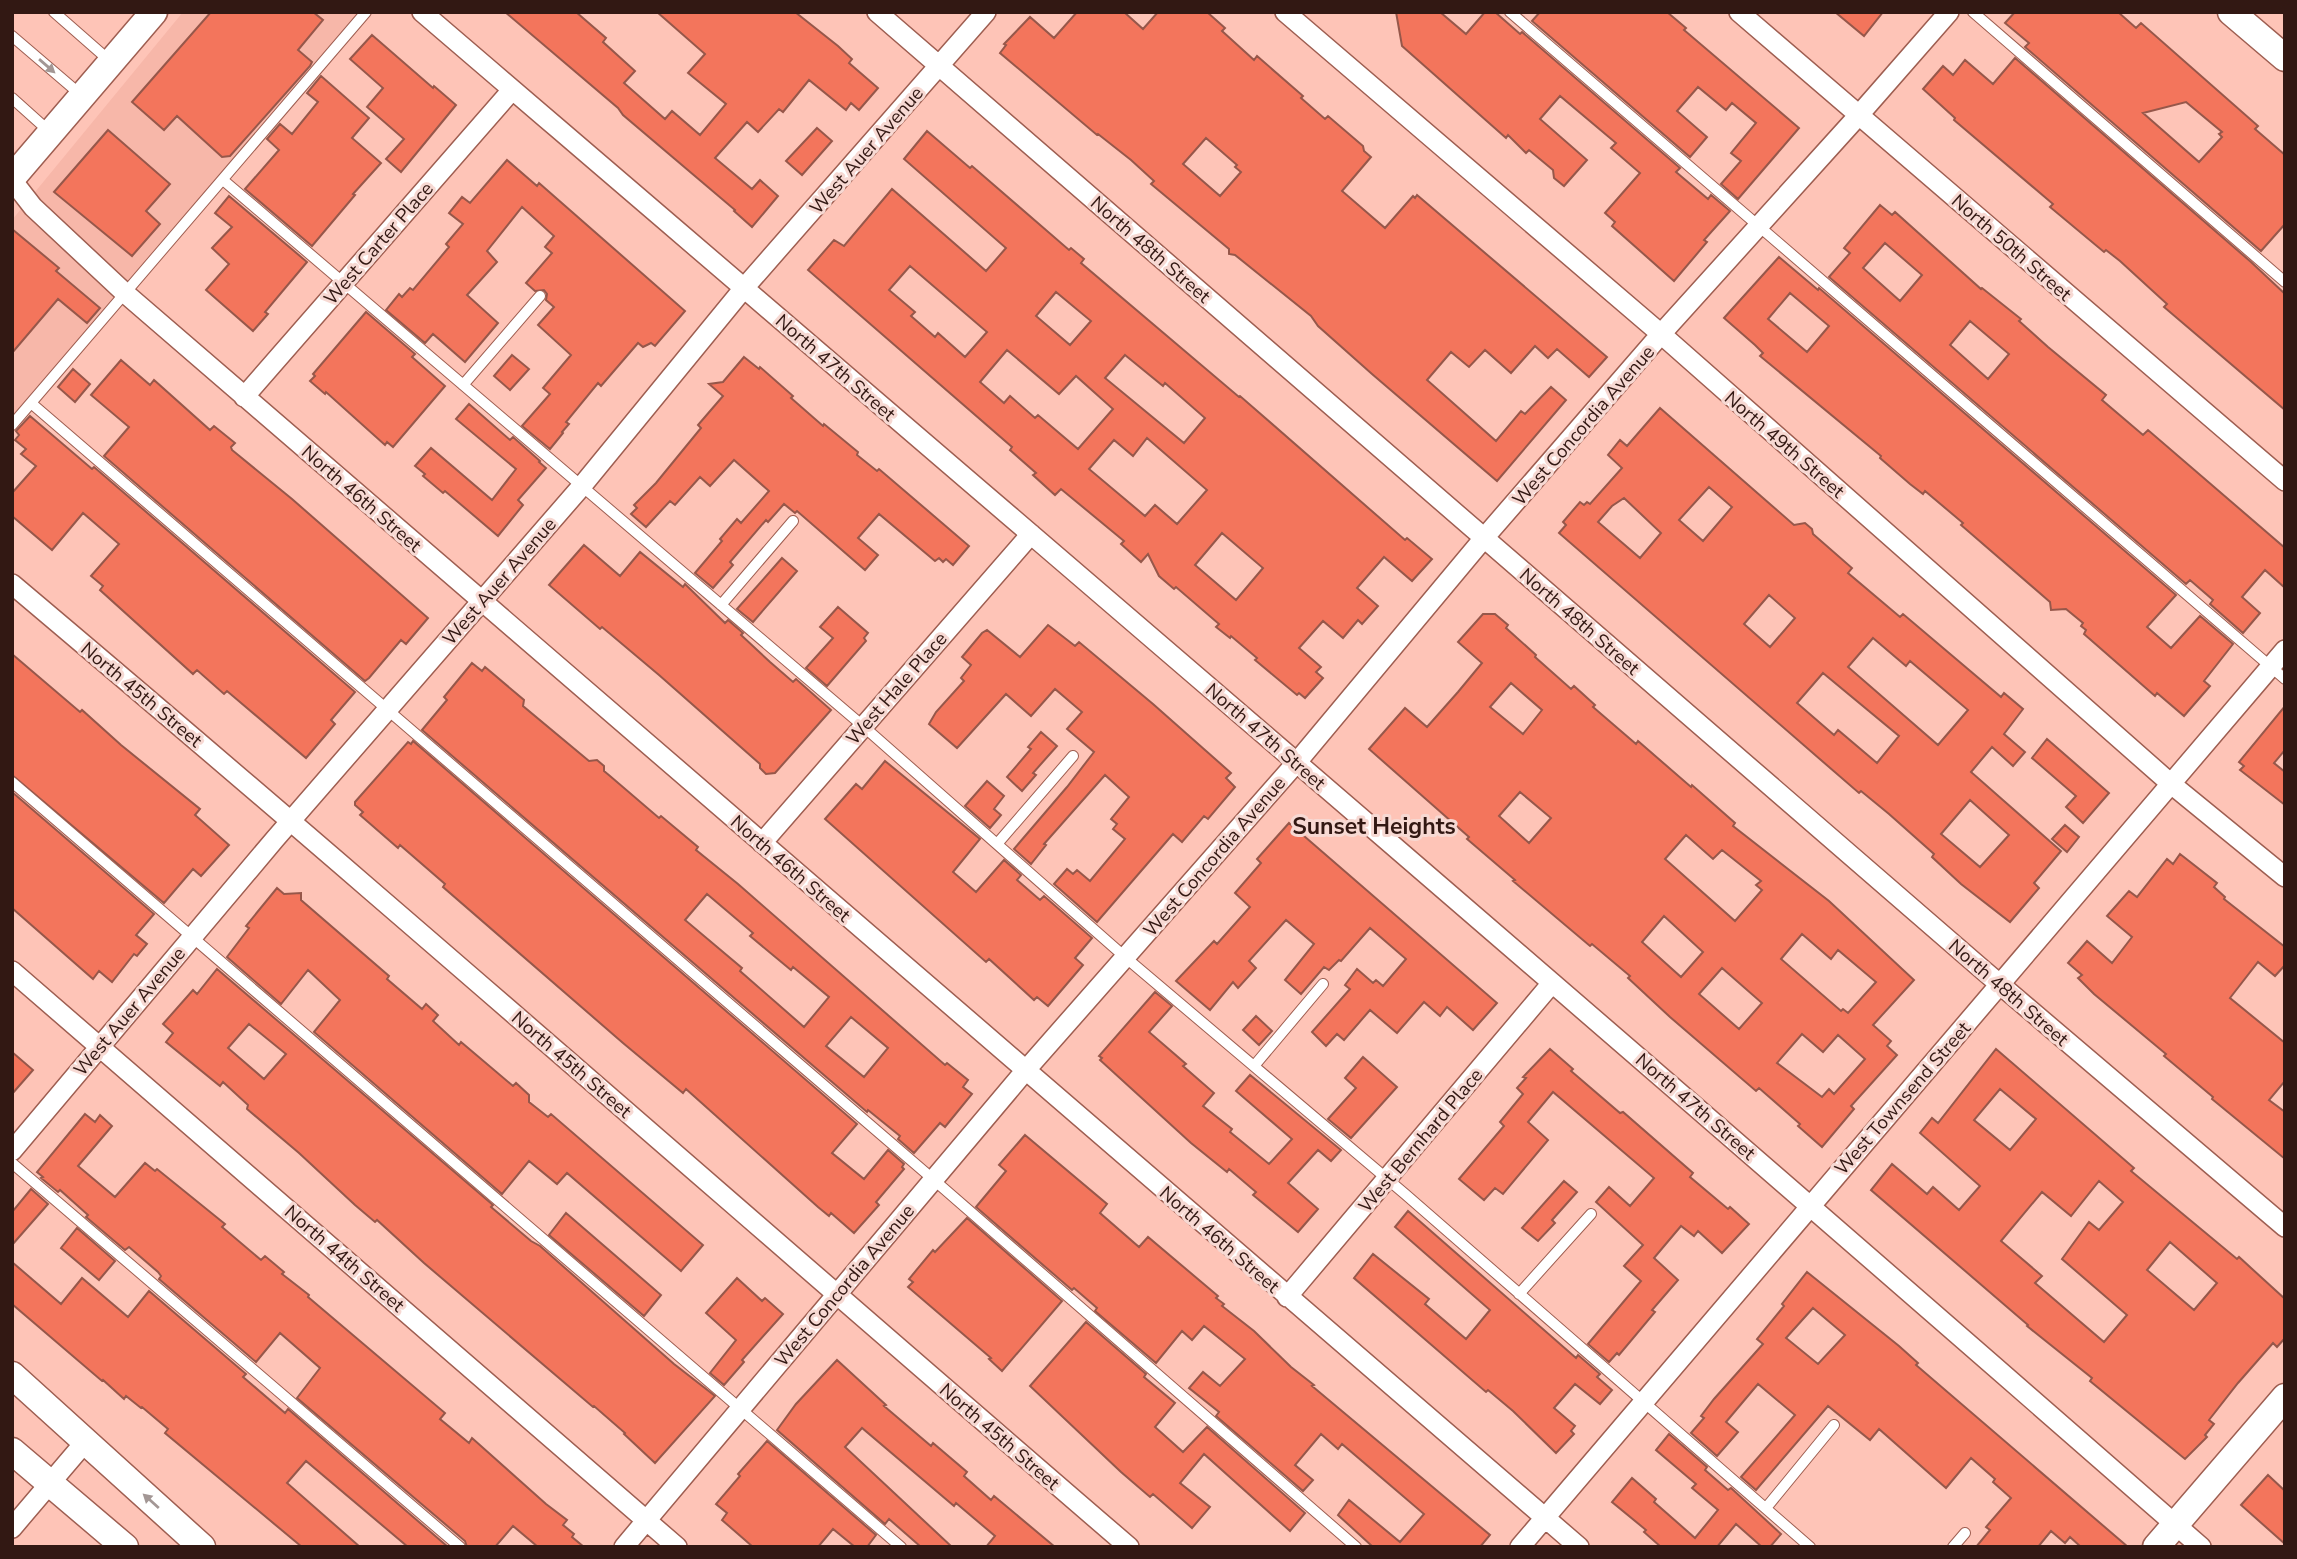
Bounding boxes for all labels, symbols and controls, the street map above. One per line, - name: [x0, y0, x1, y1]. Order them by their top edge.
- one-way arrow: [39, 58, 56, 73]
- street label: West Auer Avenue: [804, 81, 930, 220]
- street label: West Carter Place: [318, 177, 439, 311]
- street label: North 50th Street: [1946, 188, 2077, 307]
- street label: North 48th Street: [1085, 190, 1216, 309]
- street label: North 47th Street: [770, 308, 901, 427]
- street label: West Concordia Avenue: [1507, 340, 1661, 512]
- street label: North 49th Street: [1719, 385, 1850, 504]
- street label: North 46th Street: [296, 439, 427, 558]
- street label: West Auer Avenue: [437, 512, 563, 651]
- street label: North 48th Street: [1514, 562, 1645, 681]
- street label: West Hale Place: [840, 627, 953, 751]
- street label: North 45th Street: [75, 636, 208, 754]
- street label: North 47th Street: [1200, 677, 1331, 796]
- street label: West Concordia Avenue: [1138, 771, 1292, 943]
- street label: North 46th Street: [725, 809, 856, 928]
- district label: Sunset Heights: [1292, 811, 1456, 842]
- street label: North 48th Street: [1943, 933, 2074, 1052]
- street label: West Auer Avenue: [68, 941, 192, 1082]
- street label: North 45th Street: [506, 1005, 637, 1124]
- street label: West Townsend Street: [1829, 1016, 1977, 1181]
- street label: North 47th Street: [1630, 1047, 1761, 1166]
- street label: West Bernhard Place: [1353, 1063, 1489, 1218]
- street label: North 46th Street: [1154, 1180, 1285, 1299]
- street label: North 44th Street: [279, 1199, 410, 1318]
- street label: West Concordia Avenue: [769, 1199, 921, 1372]
- street label: North 45th Street: [934, 1377, 1065, 1496]
- one-way arrow: [142, 1493, 160, 1509]

